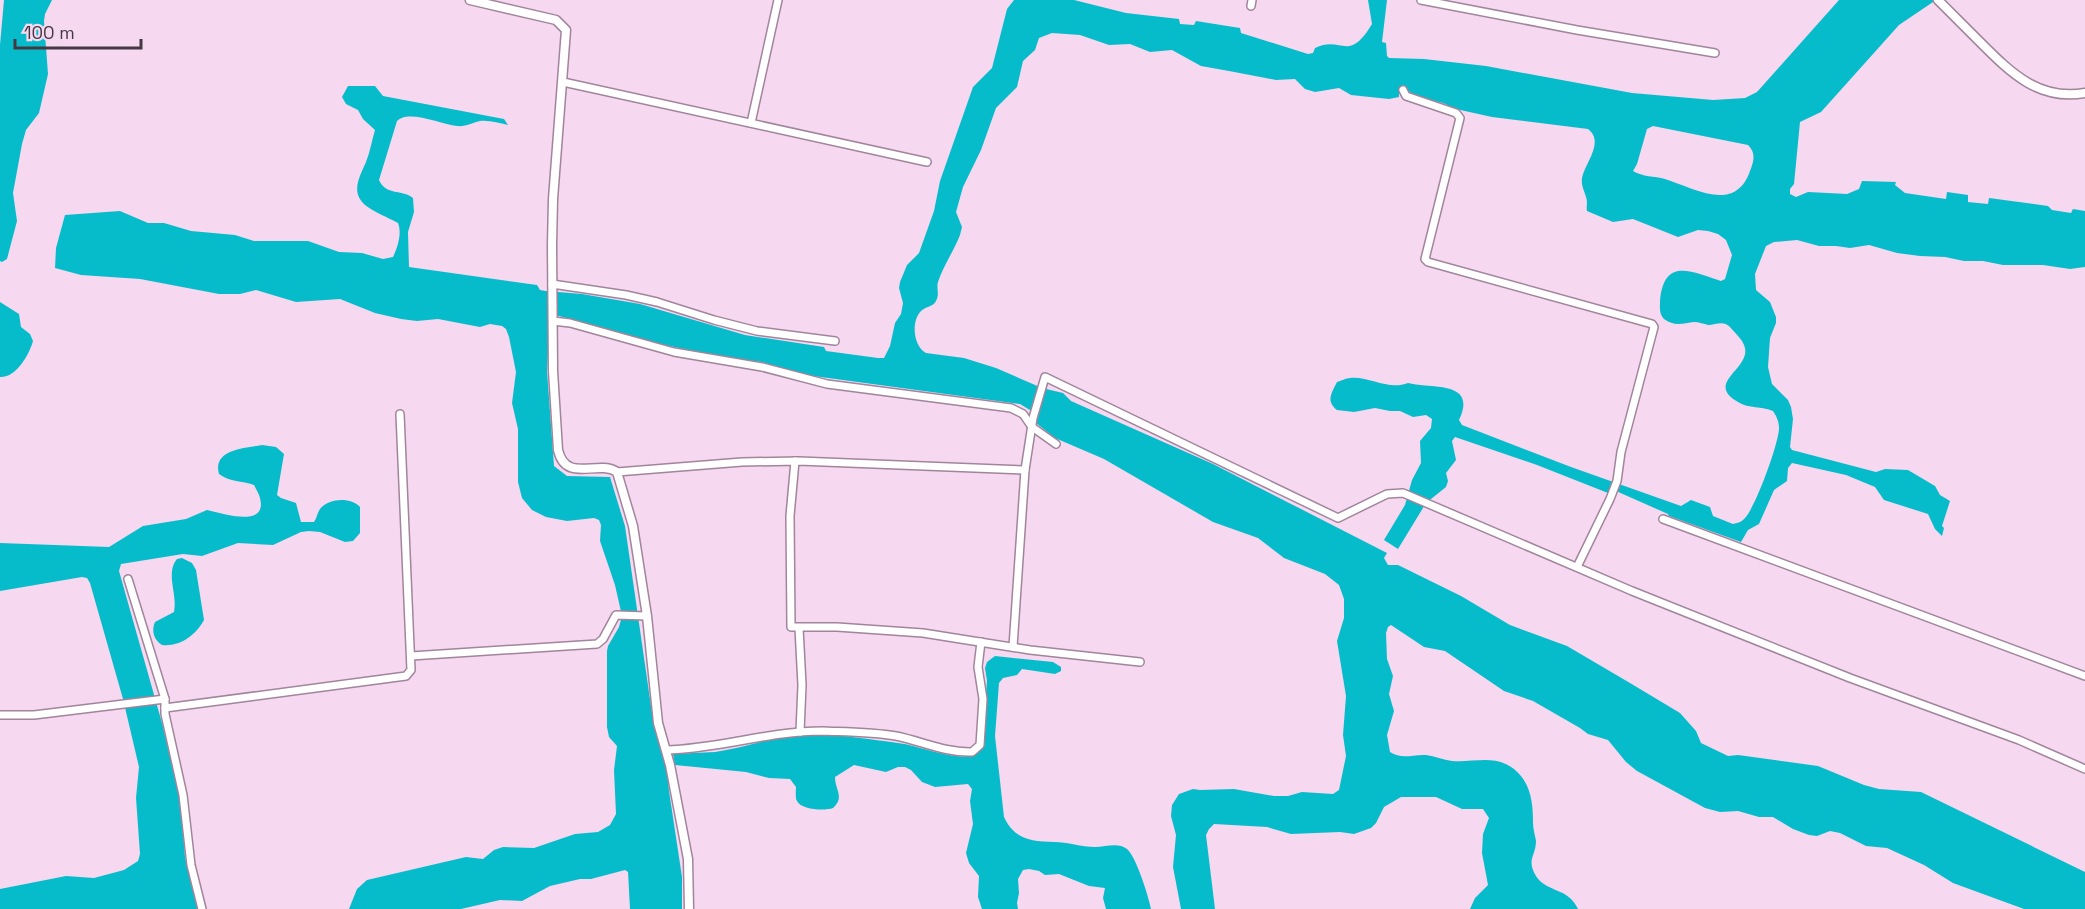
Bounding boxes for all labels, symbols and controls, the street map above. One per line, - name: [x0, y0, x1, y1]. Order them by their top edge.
- scale bar: [15, 12, 141, 50]
- text: 100 m: [24, 21, 75, 44]

